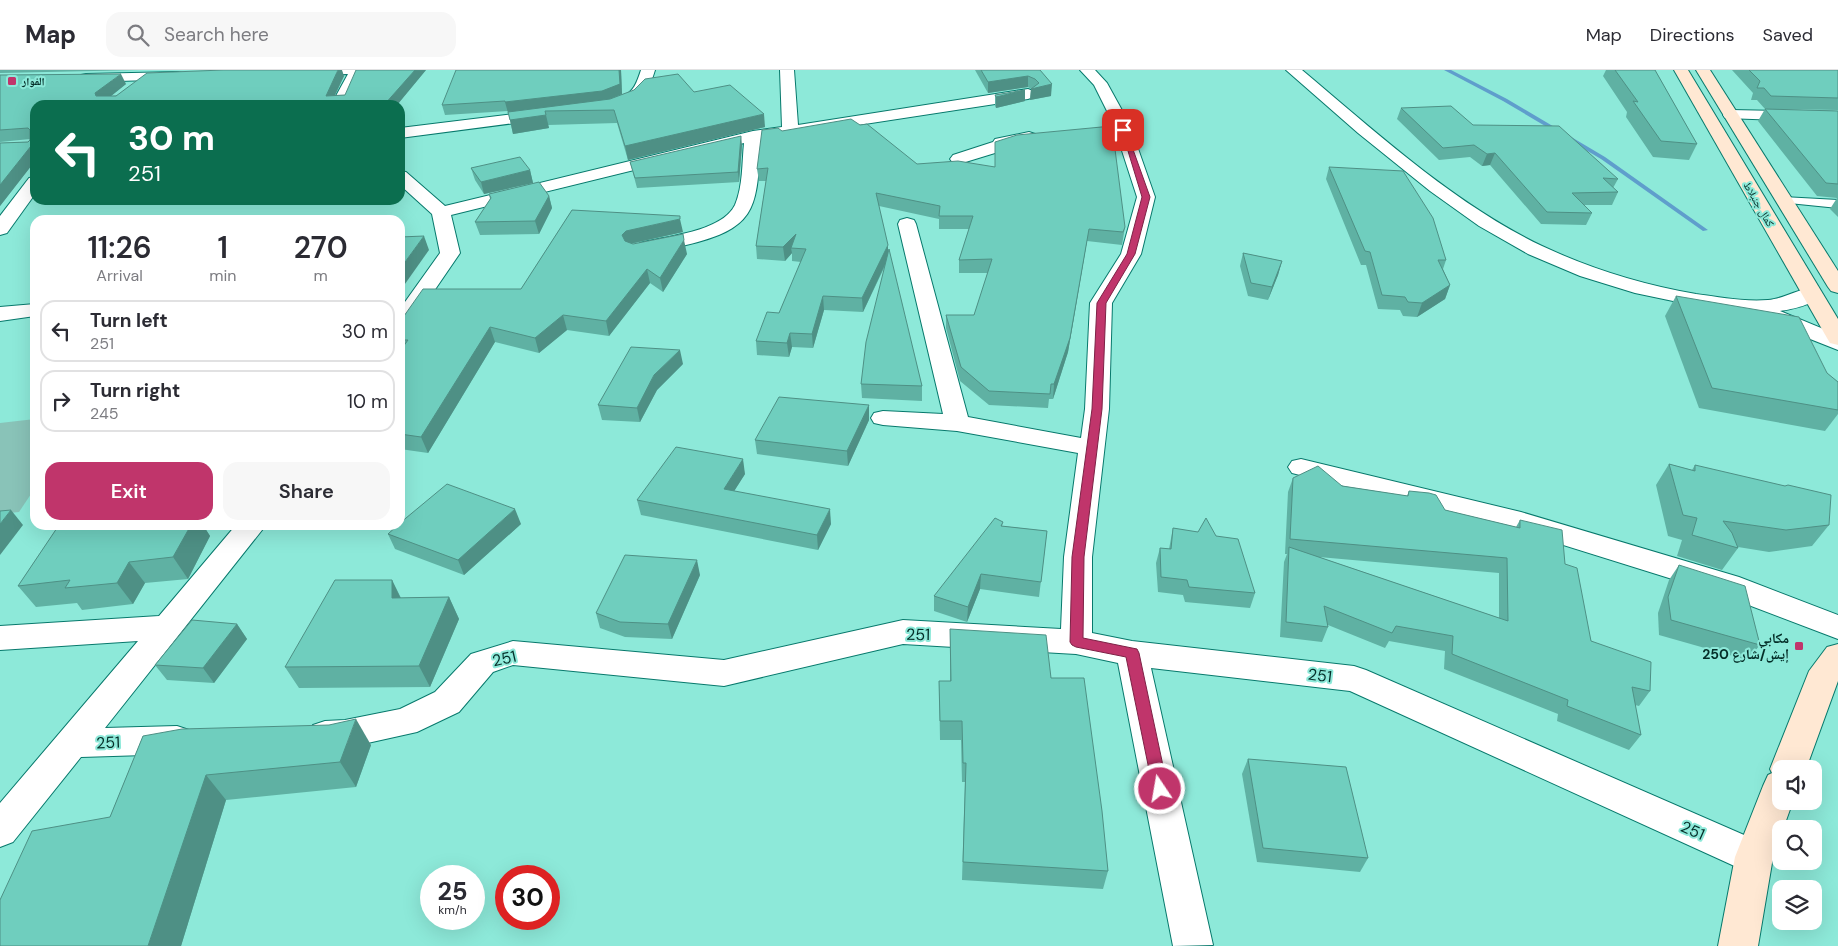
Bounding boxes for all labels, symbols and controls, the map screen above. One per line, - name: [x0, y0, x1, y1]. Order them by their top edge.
- search box: [106, 12, 456, 57]
- text: Map: [25, 19, 76, 50]
- icon: search: [124, 21, 152, 49]
- text: Search here: [164, 22, 269, 47]
- text: Map: [1586, 23, 1622, 47]
- text: Directions: [1650, 23, 1735, 47]
- text: Saved: [1763, 23, 1813, 47]
- place label: الفوار: [21, 74, 45, 88]
- marker: الفوار: [6, 75, 18, 87]
- pin: [1102, 109, 1144, 151]
- text: 30 m: [128, 115, 215, 161]
- icon: arrive: [1109, 116, 1137, 144]
- icon: left: [45, 120, 110, 185]
- text: 251: [128, 159, 161, 188]
- street label: كمال جنبلاط: [1740, 179, 1778, 230]
- text: 11:26: [87, 228, 152, 267]
- text: 1: [218, 228, 228, 267]
- text: 270: [294, 228, 348, 267]
- text: Arrival: [96, 265, 143, 286]
- text: min: [209, 265, 236, 286]
- text: m: [314, 265, 328, 286]
- text: Turn left: [90, 308, 168, 333]
- icon: left: [47, 317, 75, 345]
- text: 30 m: [342, 319, 388, 344]
- text: 251: [90, 333, 114, 354]
- text: Turn right: [90, 378, 180, 403]
- icon: right: [47, 387, 75, 415]
- text: 10 m: [347, 389, 388, 414]
- text: 245: [90, 403, 118, 424]
- button: Exit: [45, 462, 213, 520]
- button: Share: [223, 462, 390, 520]
- street label: 251: [906, 624, 930, 645]
- place label: مكابي إيش/شارع 250: [1702, 629, 1789, 663]
- marker: مكابي إيش/شارع 250: [1793, 640, 1805, 652]
- street label: 251: [490, 646, 518, 671]
- street label: 251: [1307, 664, 1333, 687]
- street label: 251: [96, 732, 120, 753]
- map controls: [1772, 760, 1822, 930]
- button: sound: [1772, 760, 1822, 810]
- position arrow: [1133, 762, 1185, 814]
- street label: 251: [1678, 816, 1708, 845]
- button: search: [1772, 820, 1822, 870]
- speed limit sign: 30: [495, 865, 560, 930]
- text: 25: [438, 875, 467, 908]
- button: layers: [1772, 880, 1822, 930]
- text: km/h: [438, 902, 467, 918]

